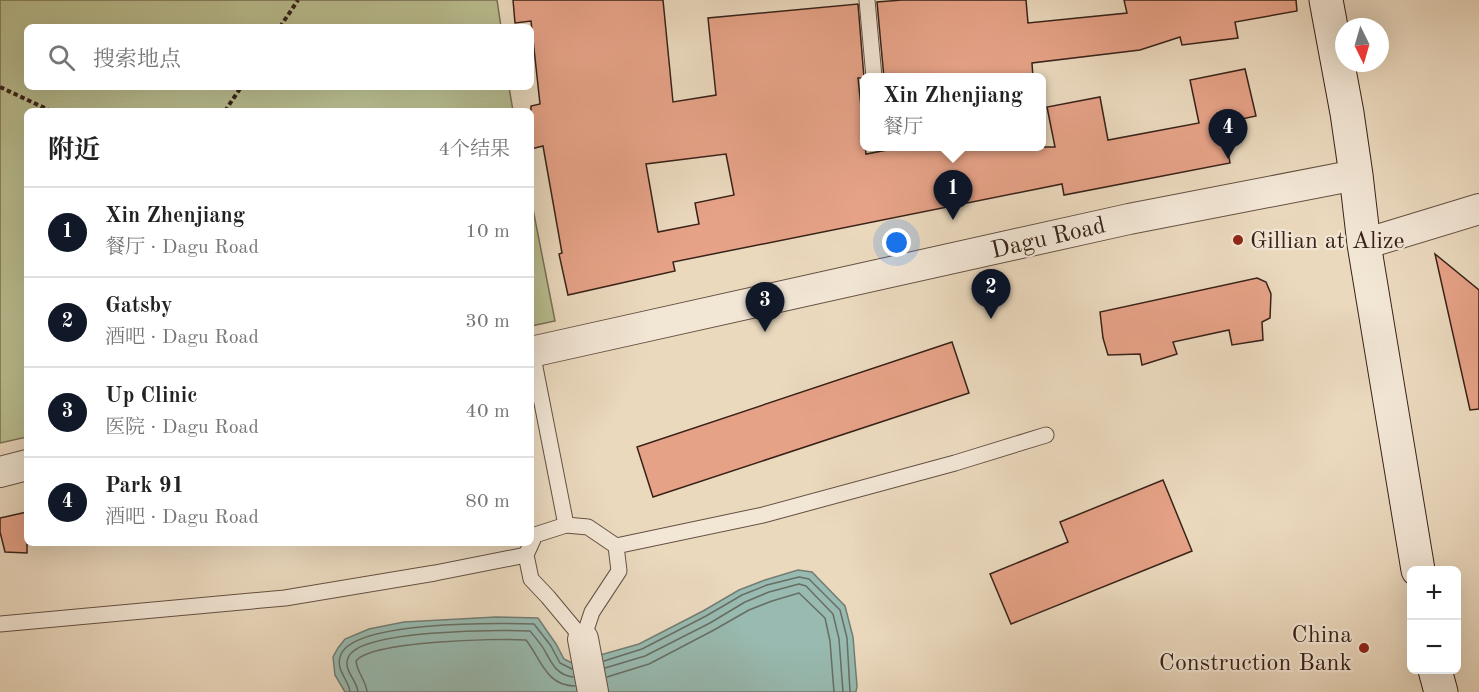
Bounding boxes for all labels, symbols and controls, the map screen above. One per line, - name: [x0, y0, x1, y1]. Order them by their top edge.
- north arrow: [1335, 18, 1389, 72]
- search box: [24, 24, 534, 90]
- icon: search: [45, 41, 78, 74]
- text: 搜索地点: [93, 49, 181, 71]
- popup: [860, 73, 1046, 151]
- text: Xin Zhenjiang: [883, 85, 1023, 107]
- pin: 4: [1208, 110, 1248, 159]
- text: 餐厅: [883, 118, 923, 138]
- text: 附近: [48, 138, 100, 164]
- text: 4个结果: [438, 140, 510, 160]
- pin: 1: [934, 170, 972, 220]
- text: Xin Zhenjiang: [105, 205, 245, 227]
- street label: Dagu Road: [989, 214, 1108, 264]
- text: 1: [62, 222, 73, 242]
- text: 10 m: [465, 222, 510, 242]
- your location: [882, 228, 911, 257]
- place label: Gillian at Alize: [1250, 230, 1405, 254]
- marker: Gillian at Alize: [1231, 233, 1245, 247]
- text: 餐厅 · Dagu Road: [105, 238, 259, 258]
- pin: 2: [972, 270, 1010, 319]
- pin: 3: [746, 282, 784, 332]
- text: Gatsby: [105, 295, 173, 317]
- text: 2: [62, 312, 73, 332]
- text: 30 m: [465, 312, 510, 332]
- text: 酒吧 · Dagu Road: [105, 328, 259, 348]
- text: Up Clinic: [105, 385, 197, 407]
- text: 3: [62, 402, 73, 422]
- text: 40 m: [465, 402, 510, 422]
- text: 医院 · Dagu Road: [105, 418, 259, 438]
- text: Park 91: [105, 475, 184, 497]
- text: 4: [62, 492, 73, 512]
- text: 80 m: [465, 492, 510, 512]
- text: 酒吧 · Dagu Road: [105, 508, 259, 528]
- map controls: [1407, 566, 1461, 674]
- button: +: [1407, 566, 1461, 620]
- button: −: [1407, 620, 1461, 674]
- place label: China Construction Bank: [1159, 624, 1352, 676]
- marker: China Construction Bank: [1357, 641, 1371, 655]

